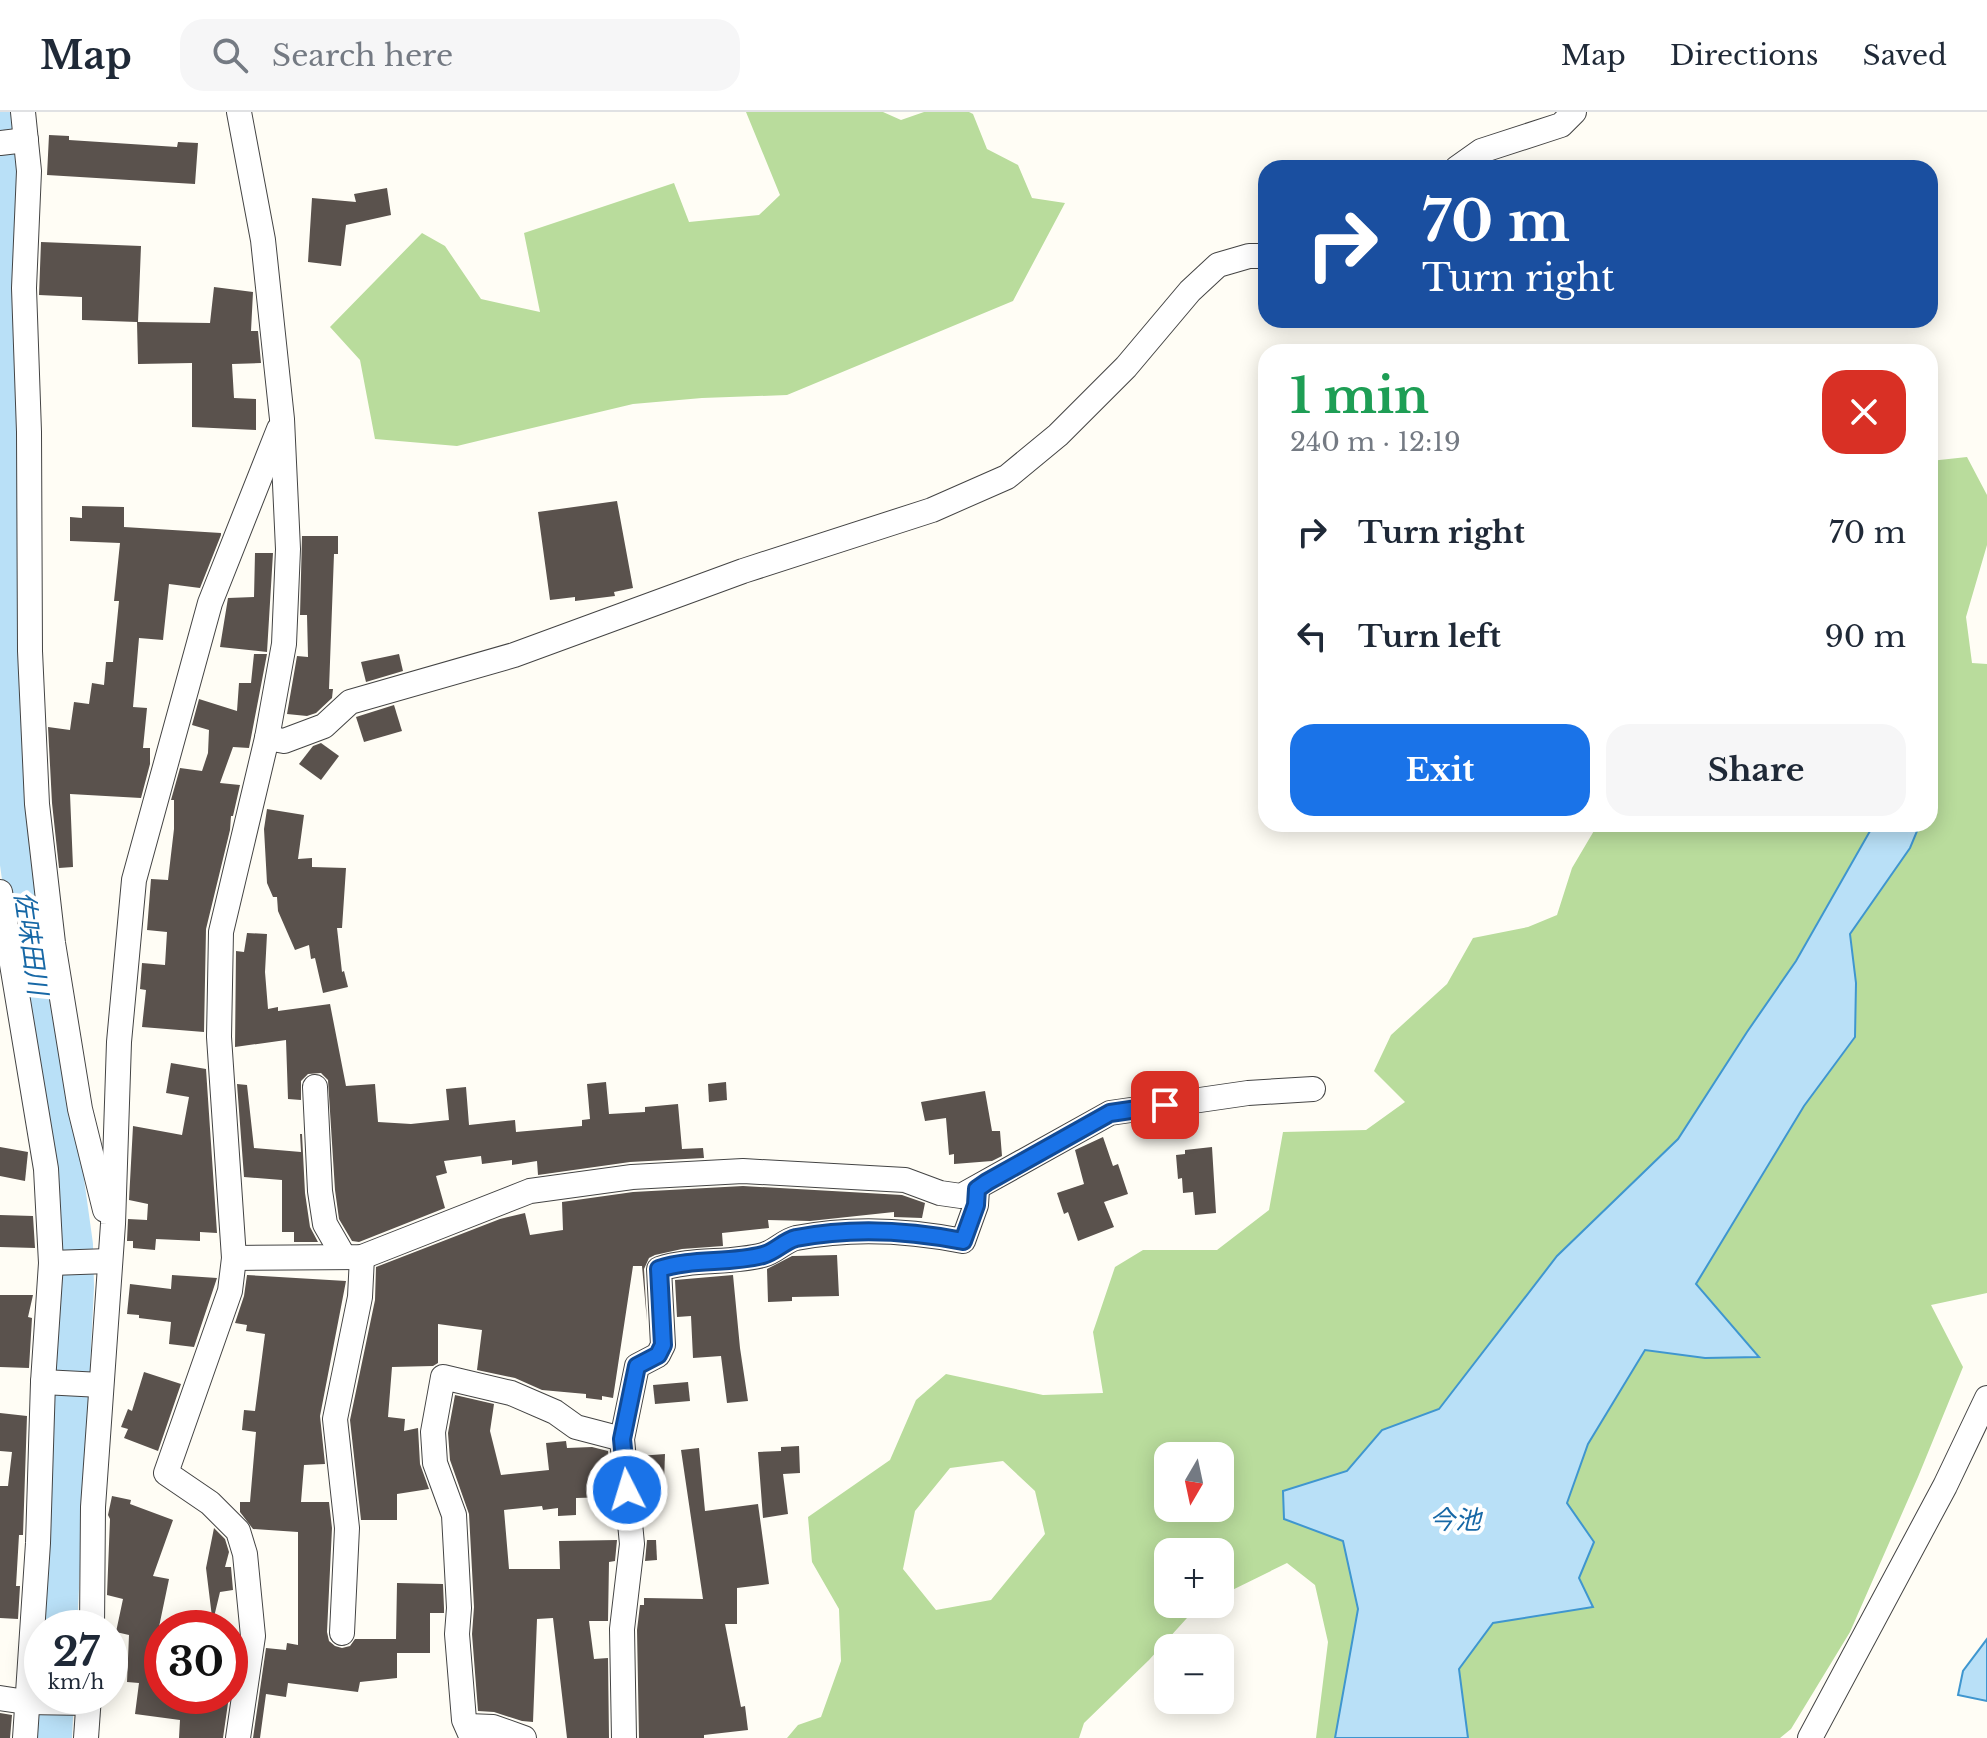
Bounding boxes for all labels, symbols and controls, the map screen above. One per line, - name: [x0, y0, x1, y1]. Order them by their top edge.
- search box: [180, 19, 740, 91]
- text: Map: [40, 32, 132, 79]
- icon: search: [208, 33, 252, 77]
- text: Search here: [272, 37, 453, 74]
- text: Map: [1561, 38, 1626, 73]
- text: Directions: [1670, 38, 1819, 73]
- text: Saved: [1863, 38, 1947, 73]
- text: 70 m: [1422, 187, 1570, 256]
- icon: right: [1290, 192, 1394, 296]
- text: Turn right: [1422, 256, 1615, 301]
- text: 1 min: [1290, 366, 1429, 426]
- button: close: [1822, 370, 1906, 454]
- text: 240 m · 12:19: [1290, 426, 1461, 458]
- icon: right: [1290, 510, 1334, 554]
- text: Turn right: [1358, 514, 1525, 551]
- text: 70 m: [1829, 514, 1906, 551]
- icon: left: [1290, 614, 1334, 658]
- text: Turn left: [1358, 618, 1501, 655]
- text: 90 m: [1824, 618, 1906, 655]
- button: Exit: [1290, 724, 1590, 816]
- button: Share: [1606, 724, 1906, 816]
- water label: 佐味田川: [8, 889, 54, 1000]
- pin: [1131, 1071, 1199, 1139]
- icon: arrive: [1143, 1083, 1187, 1127]
- north arrow: [1154, 1442, 1234, 1522]
- map controls: [1154, 1442, 1234, 1714]
- position arrow: [585, 1448, 669, 1532]
- water label: 今池: [1429, 1504, 1484, 1536]
- button: +: [1154, 1538, 1234, 1618]
- speed limit sign: 30: [144, 1610, 248, 1714]
- text: 27: [53, 1627, 99, 1677]
- button: −: [1154, 1634, 1234, 1714]
- text: km/h: [48, 1670, 104, 1694]

